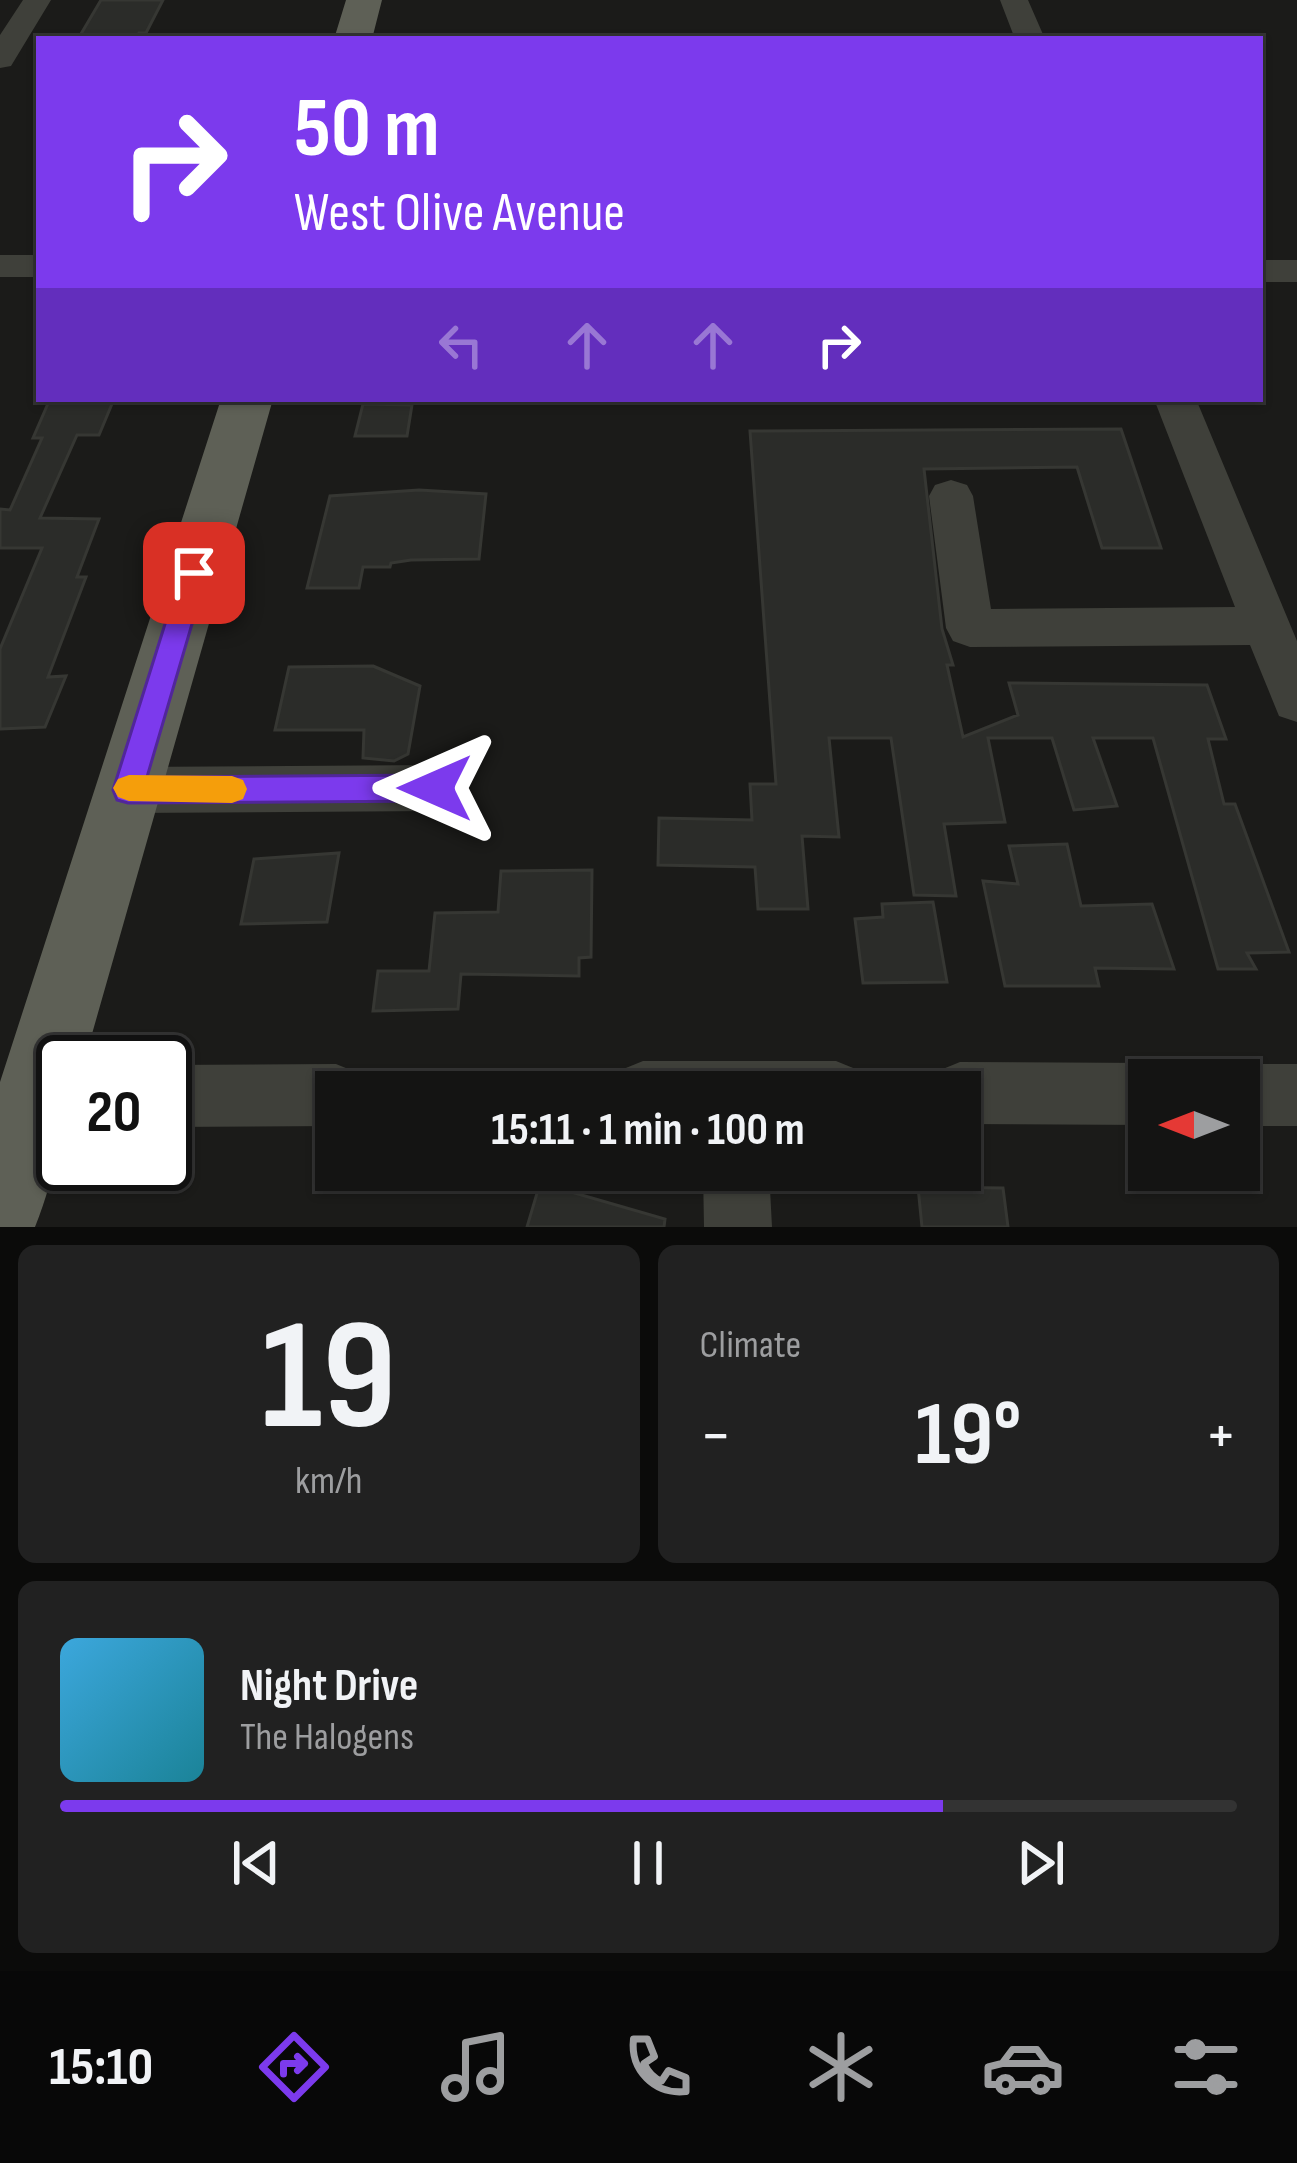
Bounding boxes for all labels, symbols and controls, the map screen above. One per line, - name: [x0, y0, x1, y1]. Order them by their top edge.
- text: 50 m: [294, 79, 440, 180]
- icon: right: [96, 84, 252, 240]
- text: West Olive Avenue: [294, 181, 625, 246]
- icon: left: [428, 312, 494, 378]
- icon: ahead: [554, 312, 620, 378]
- icon: ahead: [680, 312, 746, 378]
- icon: right: [806, 312, 872, 378]
- pin: [143, 522, 245, 624]
- icon: arrive: [161, 540, 227, 606]
- position arrow: [372, 725, 498, 851]
- speed limit sign: 20: [36, 1035, 192, 1191]
- north arrow: [1128, 1059, 1260, 1191]
- map controls: [1128, 1059, 1260, 1191]
- text: 15:11 · 1 min · 100 m: [491, 1103, 805, 1158]
- text: 19: [261, 1286, 396, 1473]
- text: Climate: [700, 1322, 801, 1369]
- text: 19°: [915, 1382, 1021, 1490]
- text: −: [700, 1397, 732, 1476]
- text: +: [1205, 1397, 1237, 1476]
- text: km/h: [295, 1458, 362, 1505]
- text: Night Drive: [240, 1659, 418, 1714]
- text: The Halogens: [240, 1714, 414, 1761]
- icon: previous: [223, 1830, 289, 1896]
- icon: pause: [615, 1830, 681, 1896]
- icon: next: [1008, 1830, 1074, 1896]
- icon: directions: [252, 2025, 336, 2109]
- icon: music: [434, 2025, 518, 2109]
- icon: phone: [616, 2025, 700, 2109]
- icon: climate: [799, 2025, 883, 2109]
- icon: car: [981, 2025, 1065, 2109]
- icon: filters: [1164, 2025, 1248, 2109]
- text: 15:10: [49, 2035, 153, 2100]

